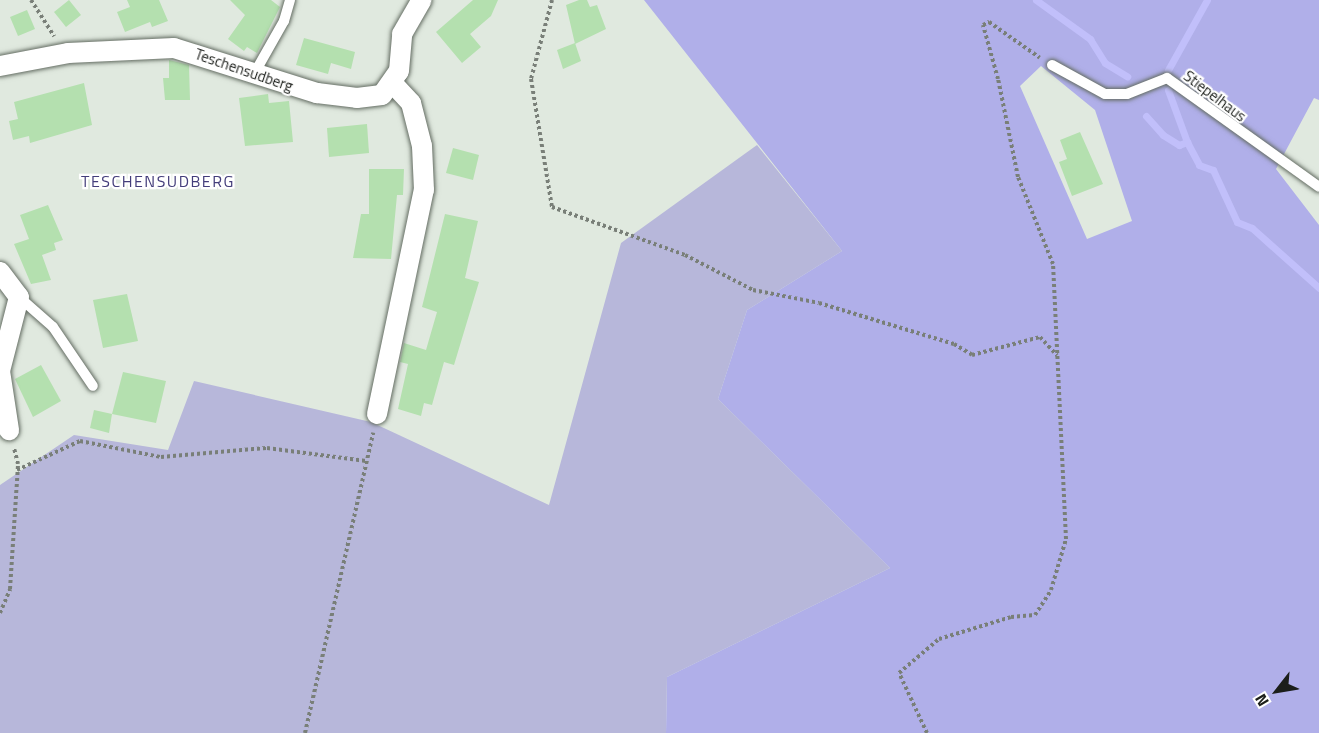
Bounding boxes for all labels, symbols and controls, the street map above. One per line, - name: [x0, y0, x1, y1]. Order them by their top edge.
- street label: Teschensudberg: [193, 45, 295, 95]
- street label: Stiepelhaus: [1180, 67, 1250, 125]
- district label: TESCHENSUDBERG: [81, 171, 235, 191]
- north arrow: [1247, 661, 1307, 721]
- text: N: [1248, 689, 1275, 711]

